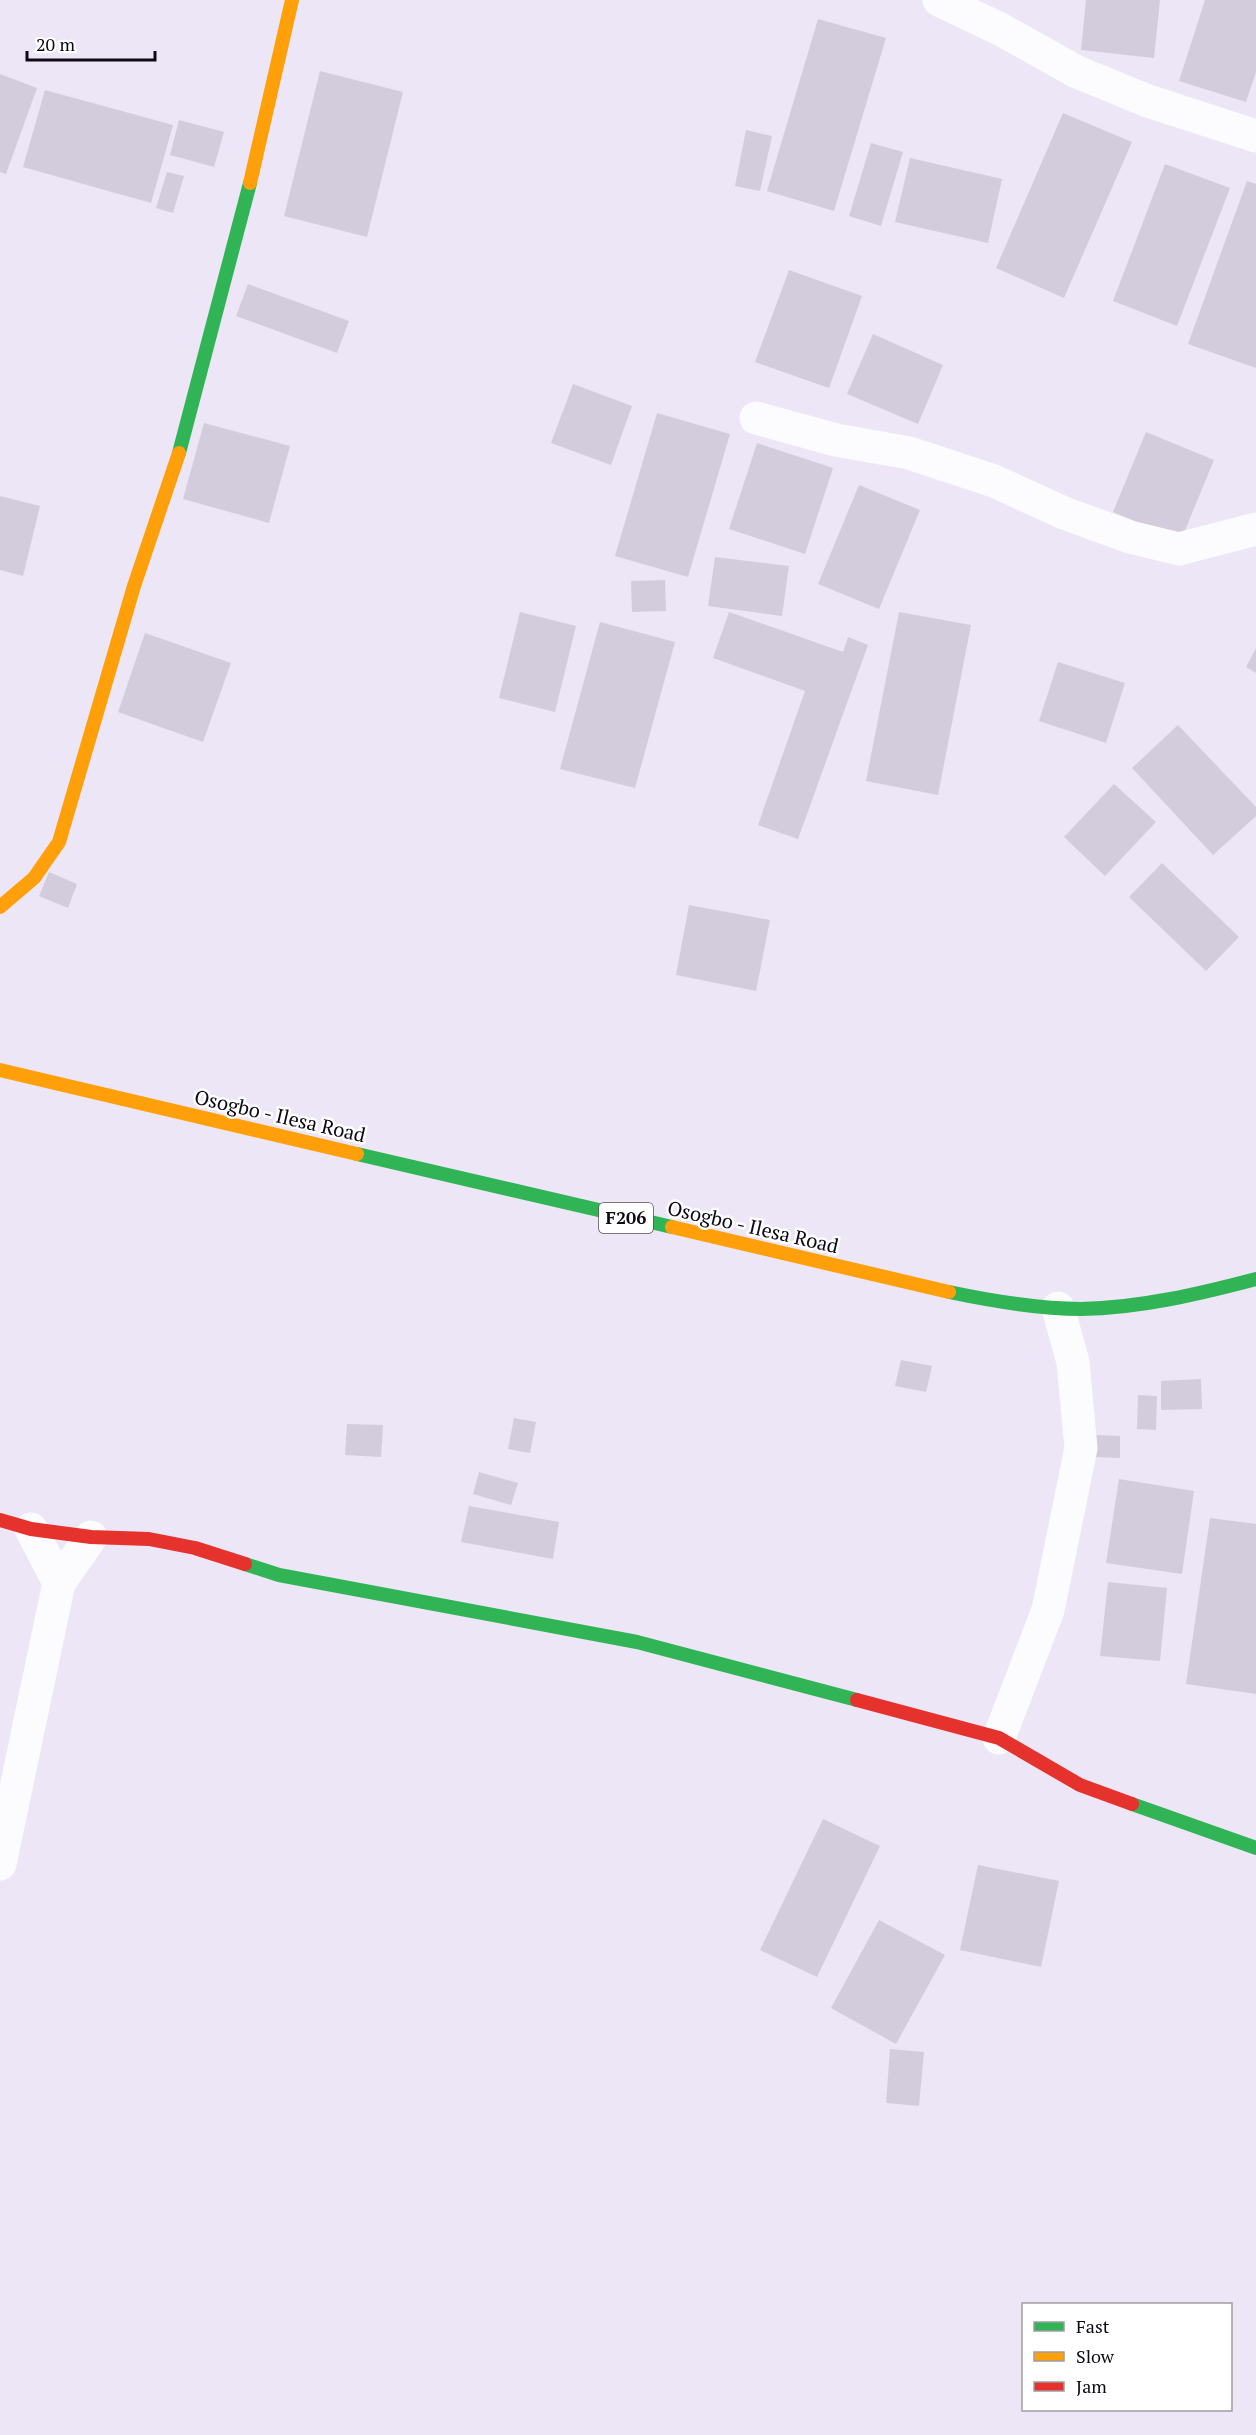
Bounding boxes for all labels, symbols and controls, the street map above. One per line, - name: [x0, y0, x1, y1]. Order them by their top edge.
- scale bar: [27, 24, 154, 62]
- text: 20 m: [36, 32, 76, 56]
- street label: Osogbo - Ilesa Road: [192, 1083, 368, 1148]
- street label: Osogbo - Ilesa Road: [665, 1194, 841, 1259]
- road number: F206: [599, 1203, 653, 1233]
- legend: [1022, 2303, 1232, 2411]
- text: Fast: [1076, 2314, 1110, 2338]
- text: Slow: [1076, 2344, 1115, 2368]
- text: Jam: [1076, 2374, 1107, 2398]

